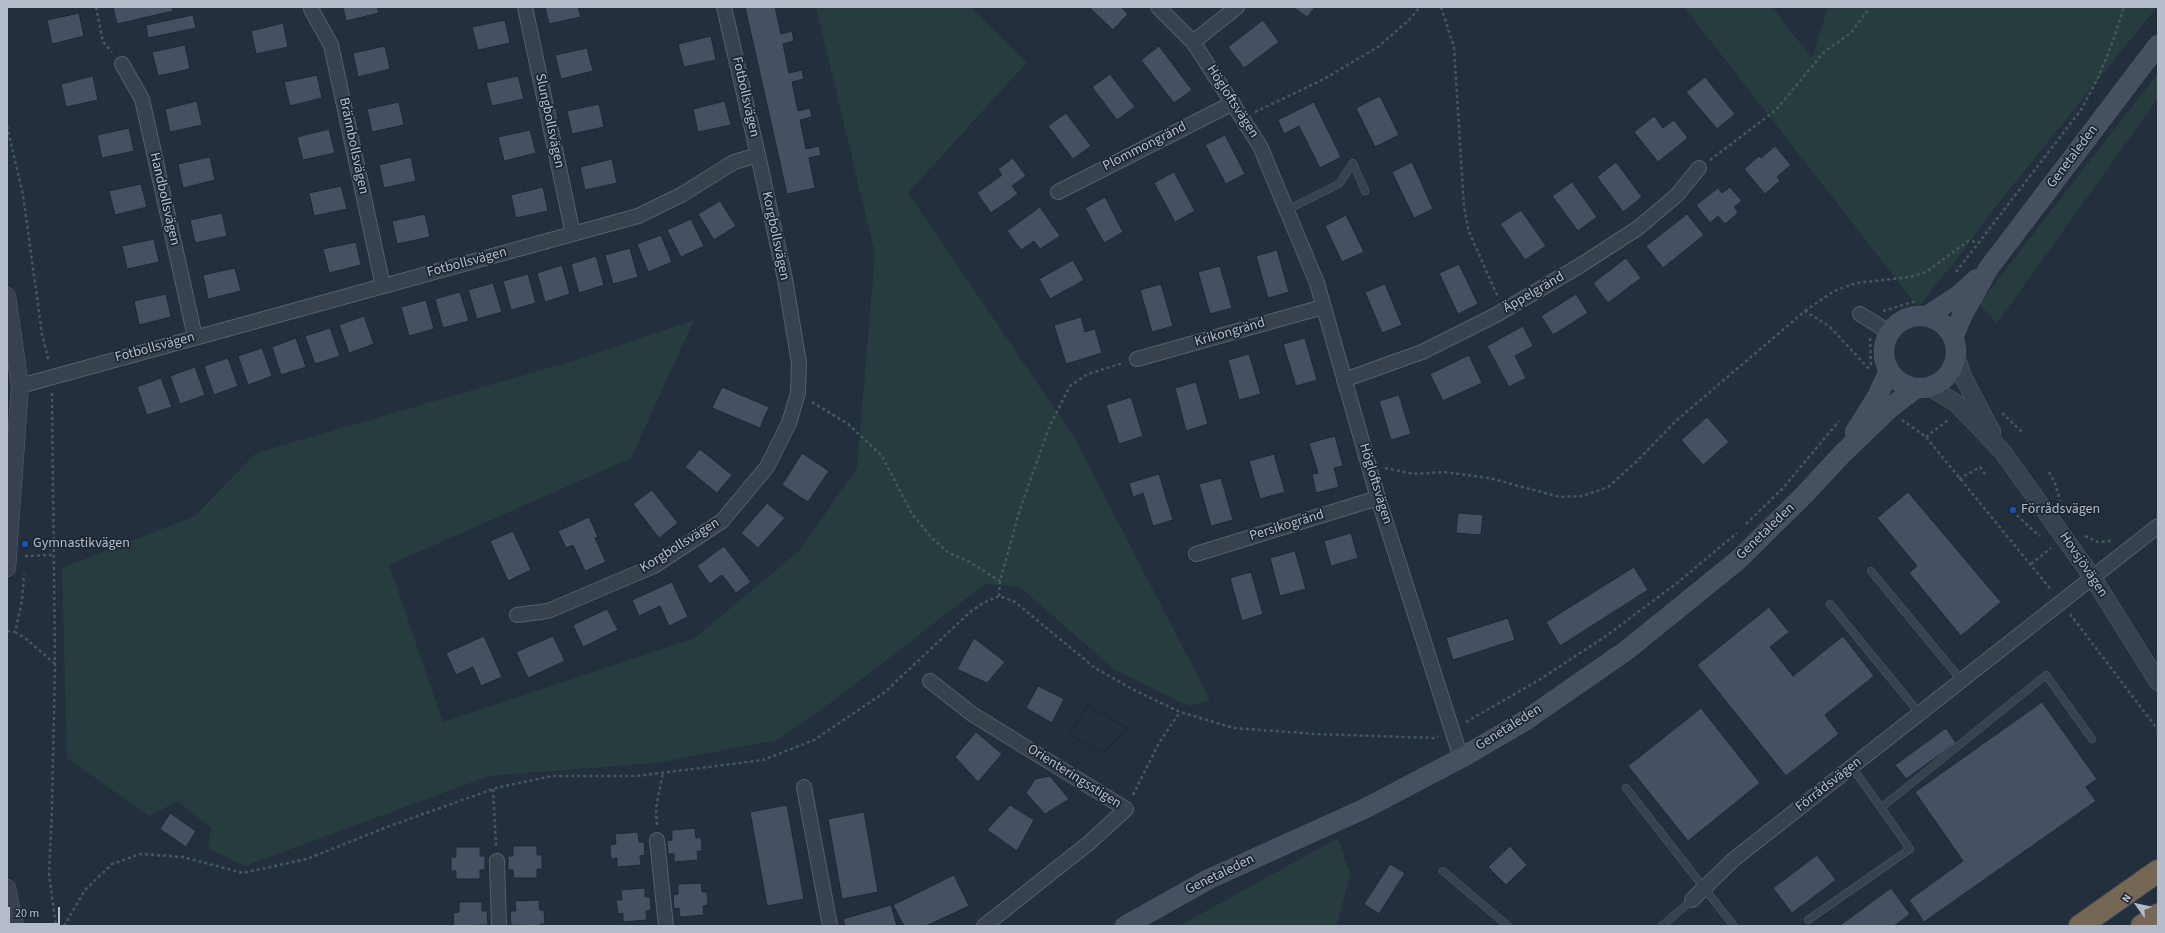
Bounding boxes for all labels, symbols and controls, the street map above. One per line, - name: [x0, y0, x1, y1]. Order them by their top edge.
- street label: Fotbollsvägen: [728, 55, 762, 139]
- street label: Högloftsvägen: [1202, 62, 1262, 142]
- street label: Slungbollsvägen: [531, 72, 567, 170]
- street label: Brännbollsvägen: [335, 96, 371, 196]
- street label: Plommongränd: [1100, 119, 1190, 175]
- street label: Genetaleden: [2044, 122, 2102, 192]
- street label: Handbollsvägen: [145, 151, 183, 247]
- street label: Korgbollsvägen: [757, 190, 793, 282]
- street label: Fotbollsvägen: [425, 244, 509, 282]
- street label: Äppelgränd: [1500, 269, 1568, 317]
- street label: Krikongränd: [1193, 315, 1267, 351]
- street label: Fotbollsvägen: [113, 329, 197, 367]
- street label: Högloftsvägen: [1355, 442, 1395, 526]
- street label: Genetaleden: [1733, 500, 1799, 564]
- place label: Förrådsvägen: [2021, 502, 2100, 518]
- marker: Förrådsvägen: [2008, 505, 2018, 515]
- street label: Persikogränd: [1248, 507, 1326, 545]
- street label: Korgbollsvägen: [637, 515, 723, 577]
- street label: Hovsjövägen: [2055, 529, 2111, 601]
- place label: Gymnastikvägen: [33, 536, 130, 552]
- marker: Gymnastikvägen: [20, 539, 30, 549]
- street label: Genetaleden: [1473, 701, 1545, 755]
- street label: Orienteringsstigen: [1024, 741, 1124, 813]
- street label: Förrådsvägen: [1793, 754, 1865, 816]
- street label: Genetaleden: [1183, 851, 1257, 899]
- north arrow: [2117, 885, 2157, 925]
- text: N: [2118, 891, 2135, 905]
- scale bar: [10, 899, 62, 925]
- text: 20 m: [15, 905, 39, 922]

